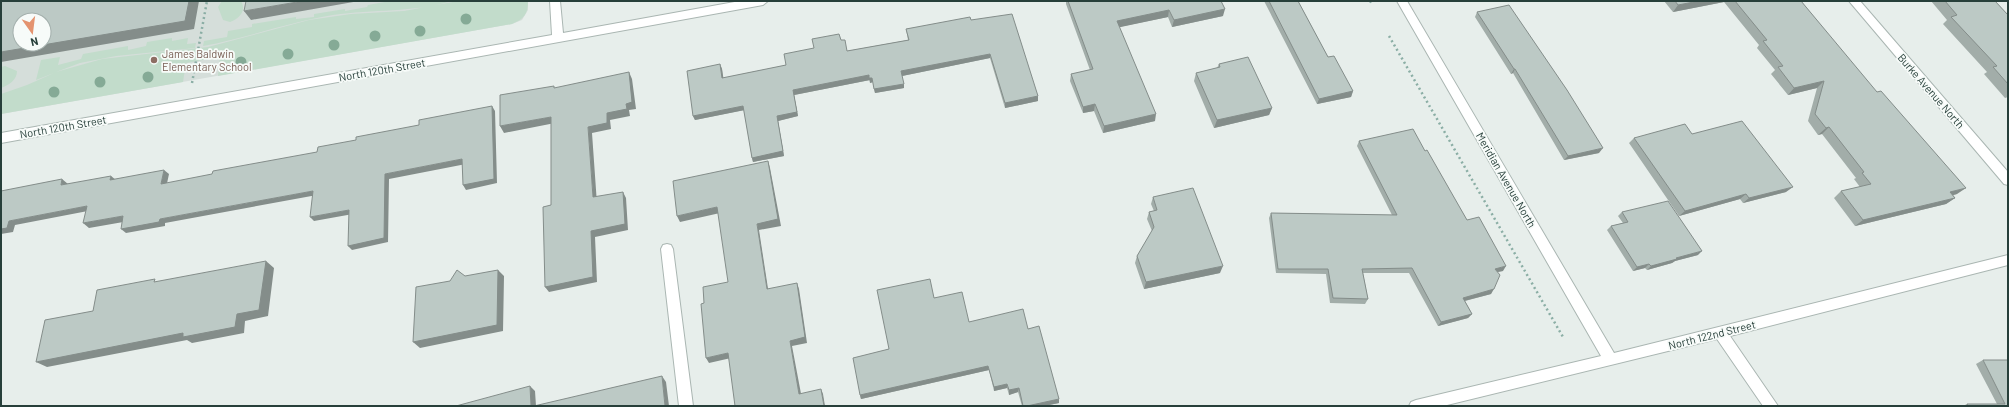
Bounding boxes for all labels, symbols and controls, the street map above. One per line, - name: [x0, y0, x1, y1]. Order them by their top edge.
- north arrow: [12, 12, 52, 52]
- text: N: [29, 35, 40, 49]
- place label: James Baldwin Elementary School: [162, 47, 252, 73]
- street label: Burke Avenue North: [1895, 51, 1967, 131]
- marker: James Baldwin Elementary School: [149, 55, 159, 65]
- street label: North 120th Street: [338, 55, 426, 84]
- street label: North 120th Street: [19, 112, 107, 141]
- street label: Meridian Avenue North: [1474, 130, 1539, 230]
- street label: North 122nd Street: [1667, 317, 1757, 352]

